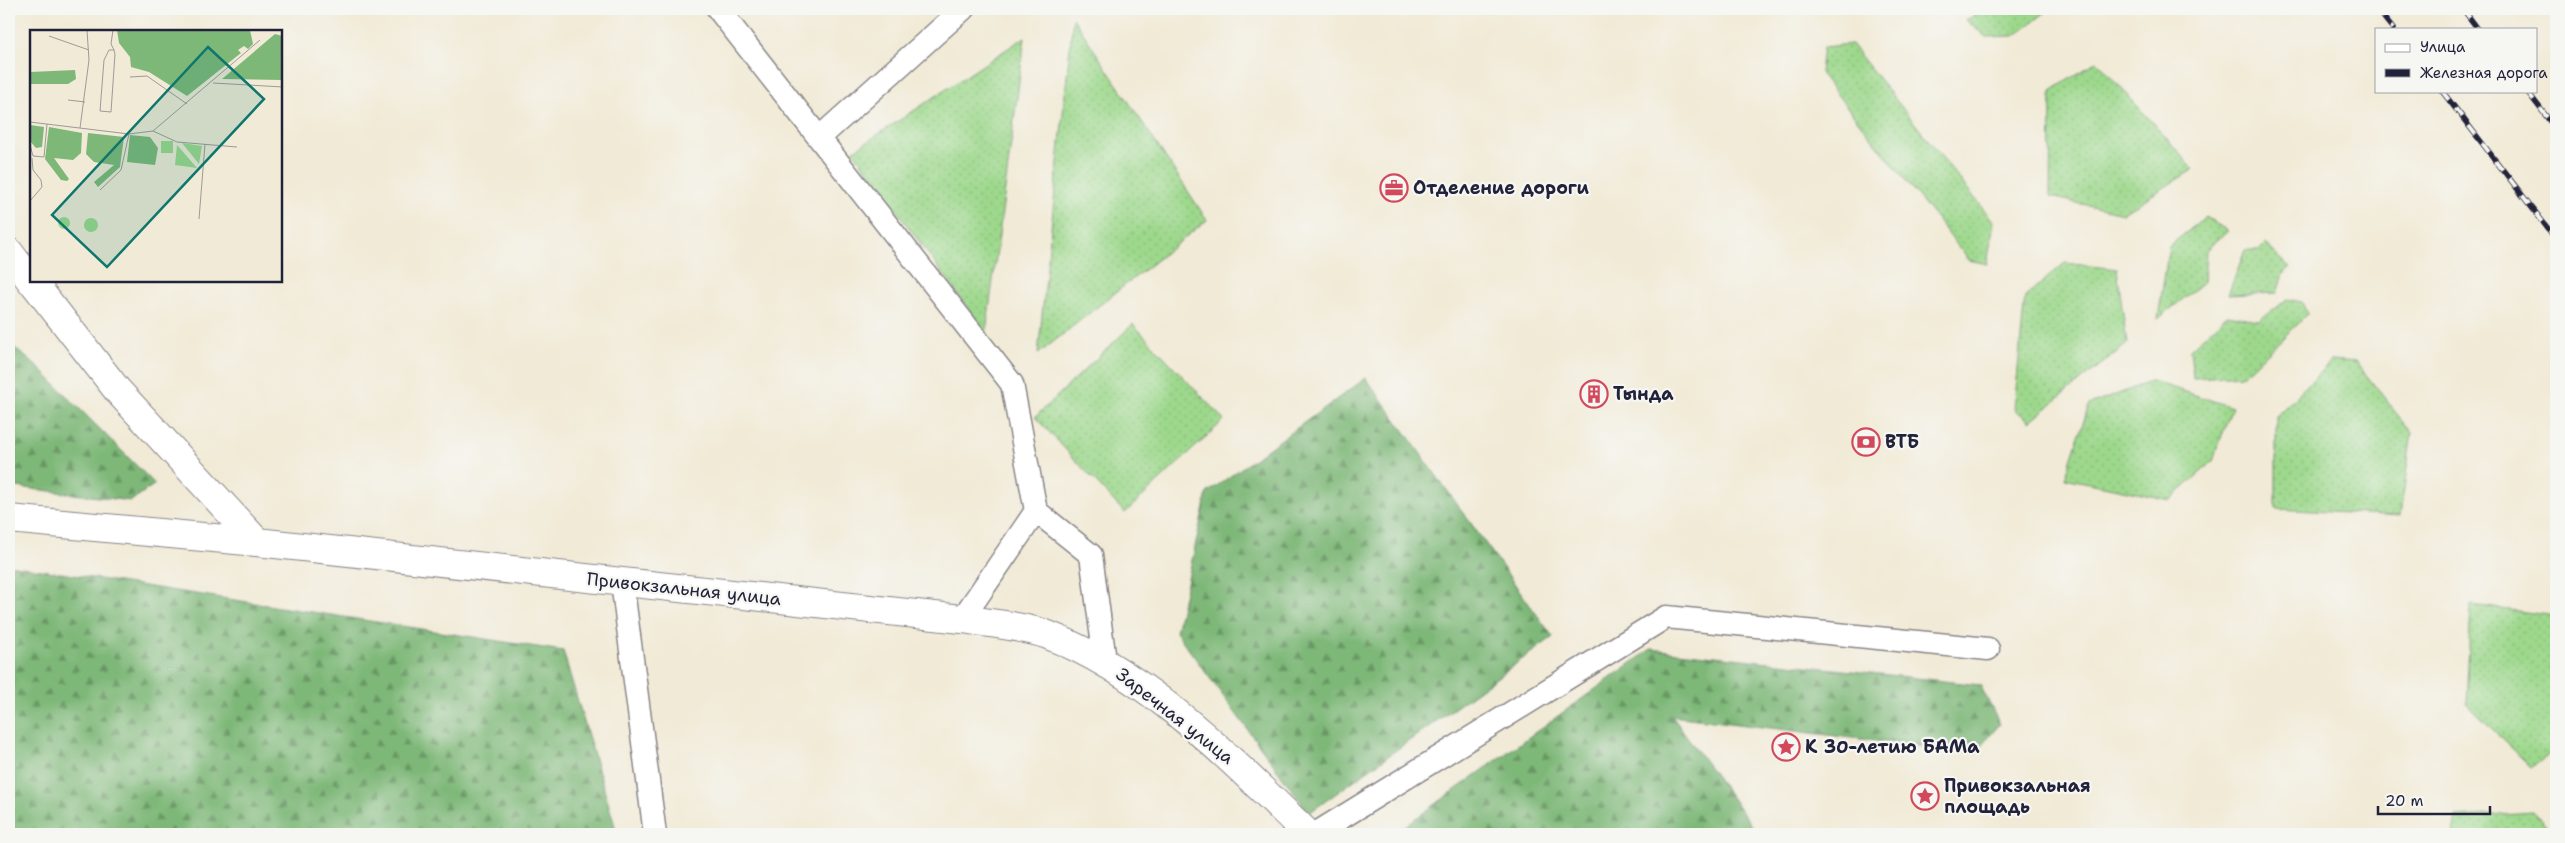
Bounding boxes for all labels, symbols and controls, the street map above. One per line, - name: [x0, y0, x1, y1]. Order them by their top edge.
- legend: [2375, 28, 2538, 92]
- inset map: [30, 30, 282, 282]
- text: Улица: [2420, 37, 2466, 57]
- text: Железная дорога: [2420, 63, 2548, 83]
- office icon: Отделение дороги: [1379, 173, 1409, 203]
- place label: Отделение дороги: [1413, 176, 1590, 200]
- building icon: Тында: [1579, 379, 1609, 409]
- place label: Тында: [1613, 382, 1674, 406]
- bank icon: ВТБ: [1851, 427, 1881, 457]
- place label: ВТБ: [1885, 430, 1919, 454]
- street label: Привокзальная улица: [586, 567, 782, 611]
- street label: Заречная улица: [1111, 662, 1239, 770]
- place icon: К 30-летию БАМа: [1771, 732, 1801, 762]
- place label: К 30-летию БАМа: [1805, 735, 1980, 759]
- place label: Привокзальная площадь: [1944, 774, 2091, 819]
- place icon: Привокзальная площадь: [1910, 781, 1940, 811]
- scale bar: [2378, 783, 2490, 815]
- text: 20 m: [2385, 791, 2424, 811]

